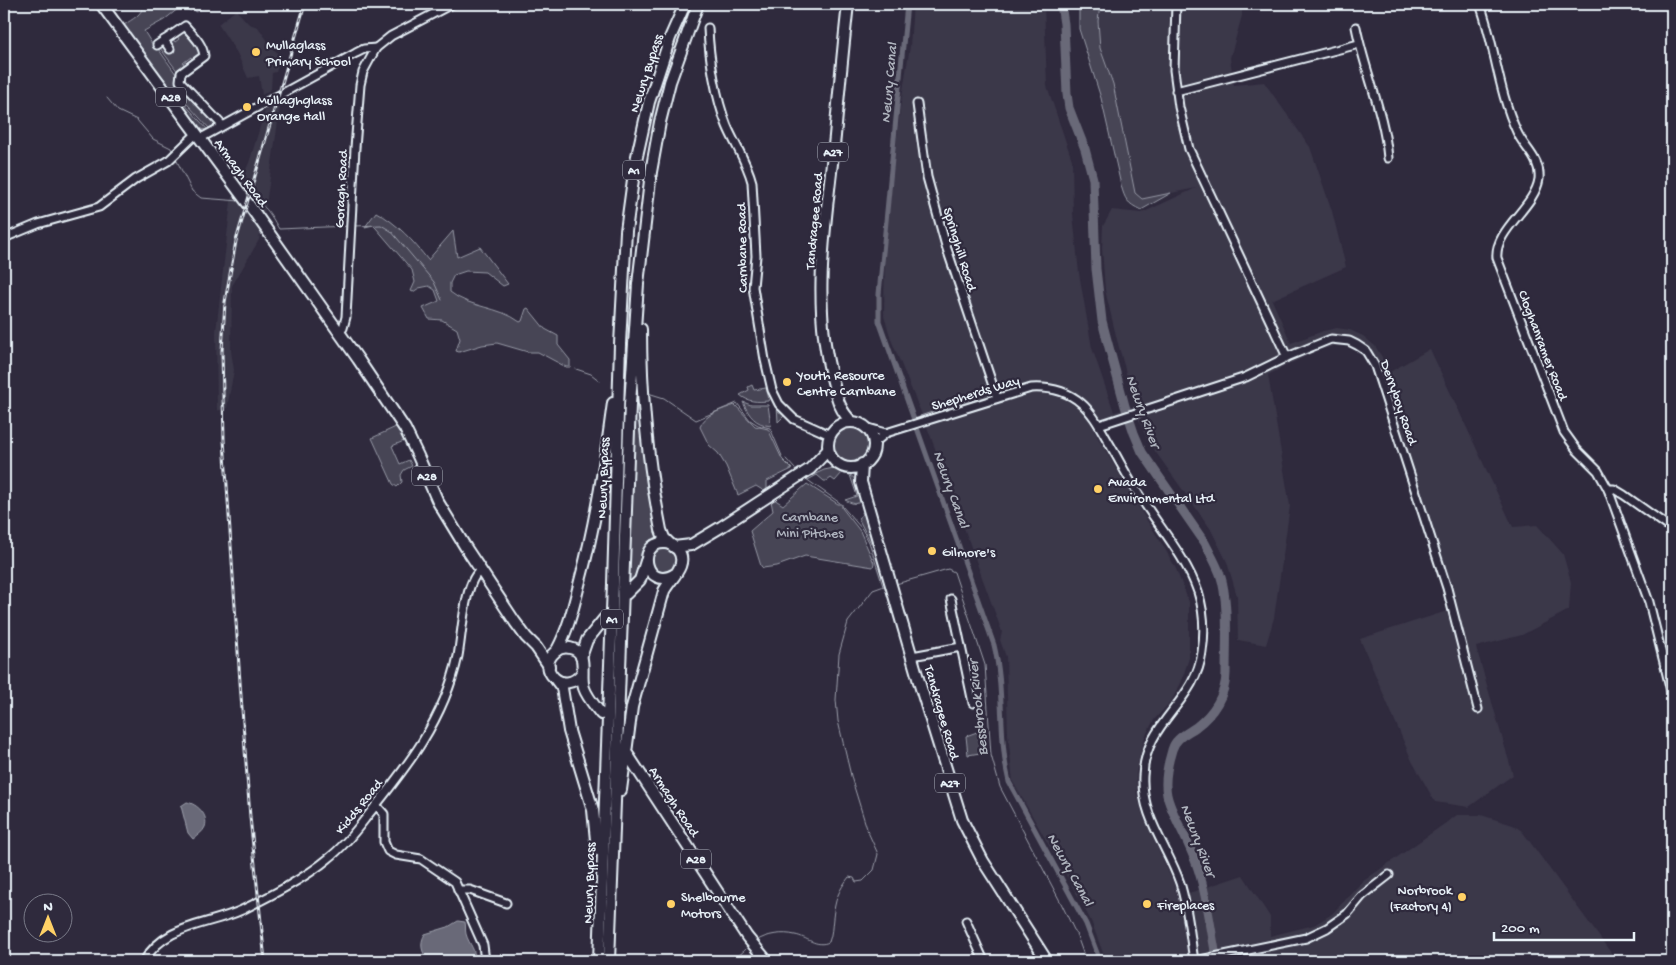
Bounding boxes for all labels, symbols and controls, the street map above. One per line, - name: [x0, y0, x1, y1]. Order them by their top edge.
- street label: Newry Bypass: [627, 32, 668, 115]
- place label: Mullaglass Primary School: [265, 38, 351, 71]
- water label: Newry Canal: [878, 41, 903, 124]
- marker: Mullaglass Primary School: [250, 46, 262, 58]
- road number: A28: [156, 88, 186, 106]
- place label: Mullaghglass Orange Hall: [257, 93, 333, 126]
- marker: Mullaghglass Orange Hall: [241, 101, 253, 113]
- street label: Armagh Road: [209, 136, 272, 212]
- road number: A27: [818, 142, 848, 162]
- street label: Goragh Road: [332, 148, 353, 229]
- road number: A1: [623, 160, 645, 180]
- street label: Tandragee Road: [803, 170, 828, 271]
- street label: Carnbane Road: [734, 201, 753, 293]
- street label: Springhill Road: [938, 206, 980, 295]
- street label: Cloghanramer Road: [1513, 288, 1571, 405]
- street label: Derryboy Road: [1375, 357, 1421, 449]
- place label: Youth Resource Centre Carnbane: [795, 368, 896, 401]
- street label: Shepherds Way: [930, 373, 1022, 416]
- water label: Newry River: [1121, 373, 1165, 453]
- marker: Youth Resource Centre Carnbane: [781, 376, 793, 388]
- street label: Newry Bypass: [595, 436, 614, 519]
- water label: Newry Canal: [928, 449, 973, 532]
- road number: A28: [412, 466, 442, 486]
- place label: Avada Environmental Ltd: [1108, 475, 1216, 508]
- marker: Avada Environmental Ltd: [1092, 483, 1104, 495]
- park label: Carnbane Mini Pitches: [777, 510, 844, 543]
- marker: Gilmore's: [926, 545, 938, 557]
- place label: Gilmore's: [942, 545, 996, 562]
- road number: A1: [601, 610, 623, 628]
- water label: Bessbrook River: [965, 656, 993, 757]
- street label: Tandragee Road: [919, 663, 963, 763]
- street label: Armagh Road: [644, 764, 703, 842]
- road number: A27: [935, 774, 965, 792]
- street label: Kidds Road: [333, 775, 389, 839]
- water label: Newry River: [1175, 802, 1220, 882]
- water label: Newry Canal: [1042, 830, 1097, 911]
- street label: Newry Bypass: [581, 841, 600, 924]
- road number: A28: [681, 850, 711, 869]
- place label: Norbrook (Factory 4): [1390, 883, 1454, 916]
- place label: Shelbourne Motors: [681, 890, 746, 923]
- marker: Norbrook (Factory 4): [1456, 891, 1468, 903]
- north arrow: [22, 892, 72, 942]
- marker: Shelbourne Motors: [665, 898, 677, 910]
- marker: Fireplaces: [1141, 898, 1153, 910]
- place label: Fireplaces: [1156, 898, 1215, 915]
- text: N: [43, 899, 53, 916]
- scale bar: [1494, 910, 1634, 942]
- text: 200 m: [1501, 920, 1540, 938]

